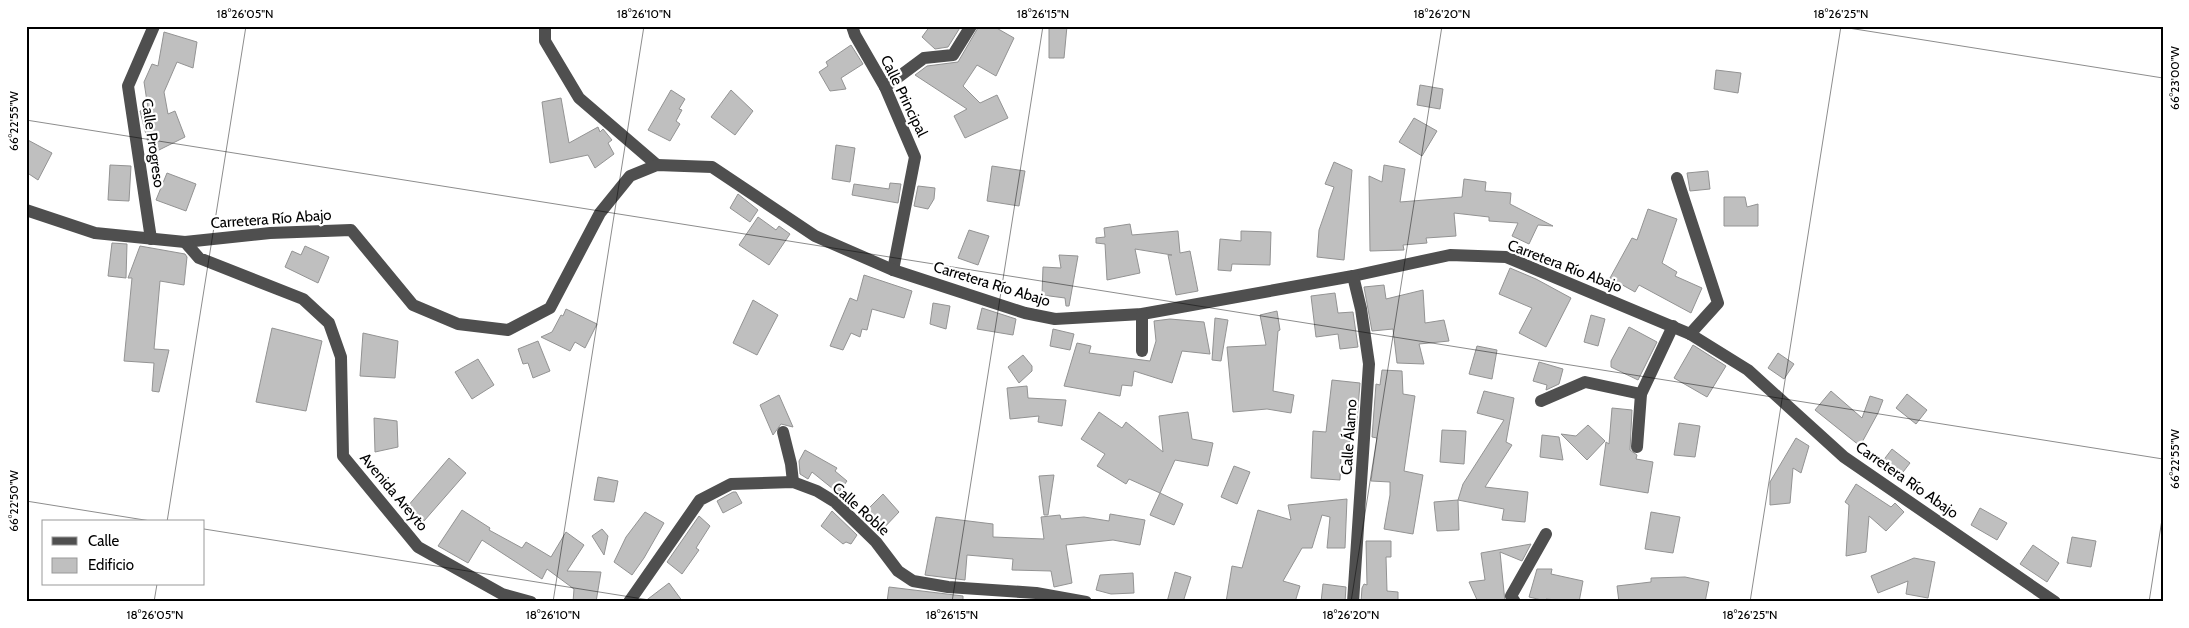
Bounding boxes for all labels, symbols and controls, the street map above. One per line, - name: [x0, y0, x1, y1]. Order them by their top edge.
- text: 18°26'05"N: [216, 6, 274, 21]
- text: 18°26'10"N: [617, 6, 671, 21]
- text: 18°26'15"N: [1017, 6, 1069, 21]
- text: 18°26'20"N: [1414, 6, 1470, 21]
- text: 18°26'25"N: [1814, 6, 1868, 21]
- text: 66°23'00"W: [2167, 45, 2182, 110]
- street label: Calle Principal: [877, 52, 932, 140]
- text: 66°22'55"W: [6, 90, 21, 151]
- street label: Calle Progreso: [138, 97, 168, 189]
- street label: Carretera Río Abajo: [210, 206, 332, 232]
- street label: Carretera Río Abajo: [1505, 236, 1625, 296]
- street label: Carretera Río Abajo: [931, 258, 1053, 310]
- street label: Calle Álamo: [1336, 399, 1361, 475]
- text: 66°22'55"W: [2167, 428, 2182, 489]
- street label: Carretera Río Abajo: [1852, 438, 1962, 522]
- street label: Avenida Areyto: [356, 449, 432, 535]
- text: 66°22'50"W: [6, 469, 21, 532]
- street label: Calle Roble: [829, 479, 894, 540]
- legend: [42, 520, 205, 586]
- text: Calle: [88, 532, 119, 550]
- text: Edificio: [88, 556, 134, 574]
- text: 18°26'05"N: [126, 607, 184, 622]
- text: 18°26'10"N: [526, 607, 580, 622]
- text: 18°26'15"N: [926, 607, 978, 622]
- text: 18°26'20"N: [1323, 607, 1379, 622]
- text: 18°26'25"N: [1723, 607, 1777, 622]

